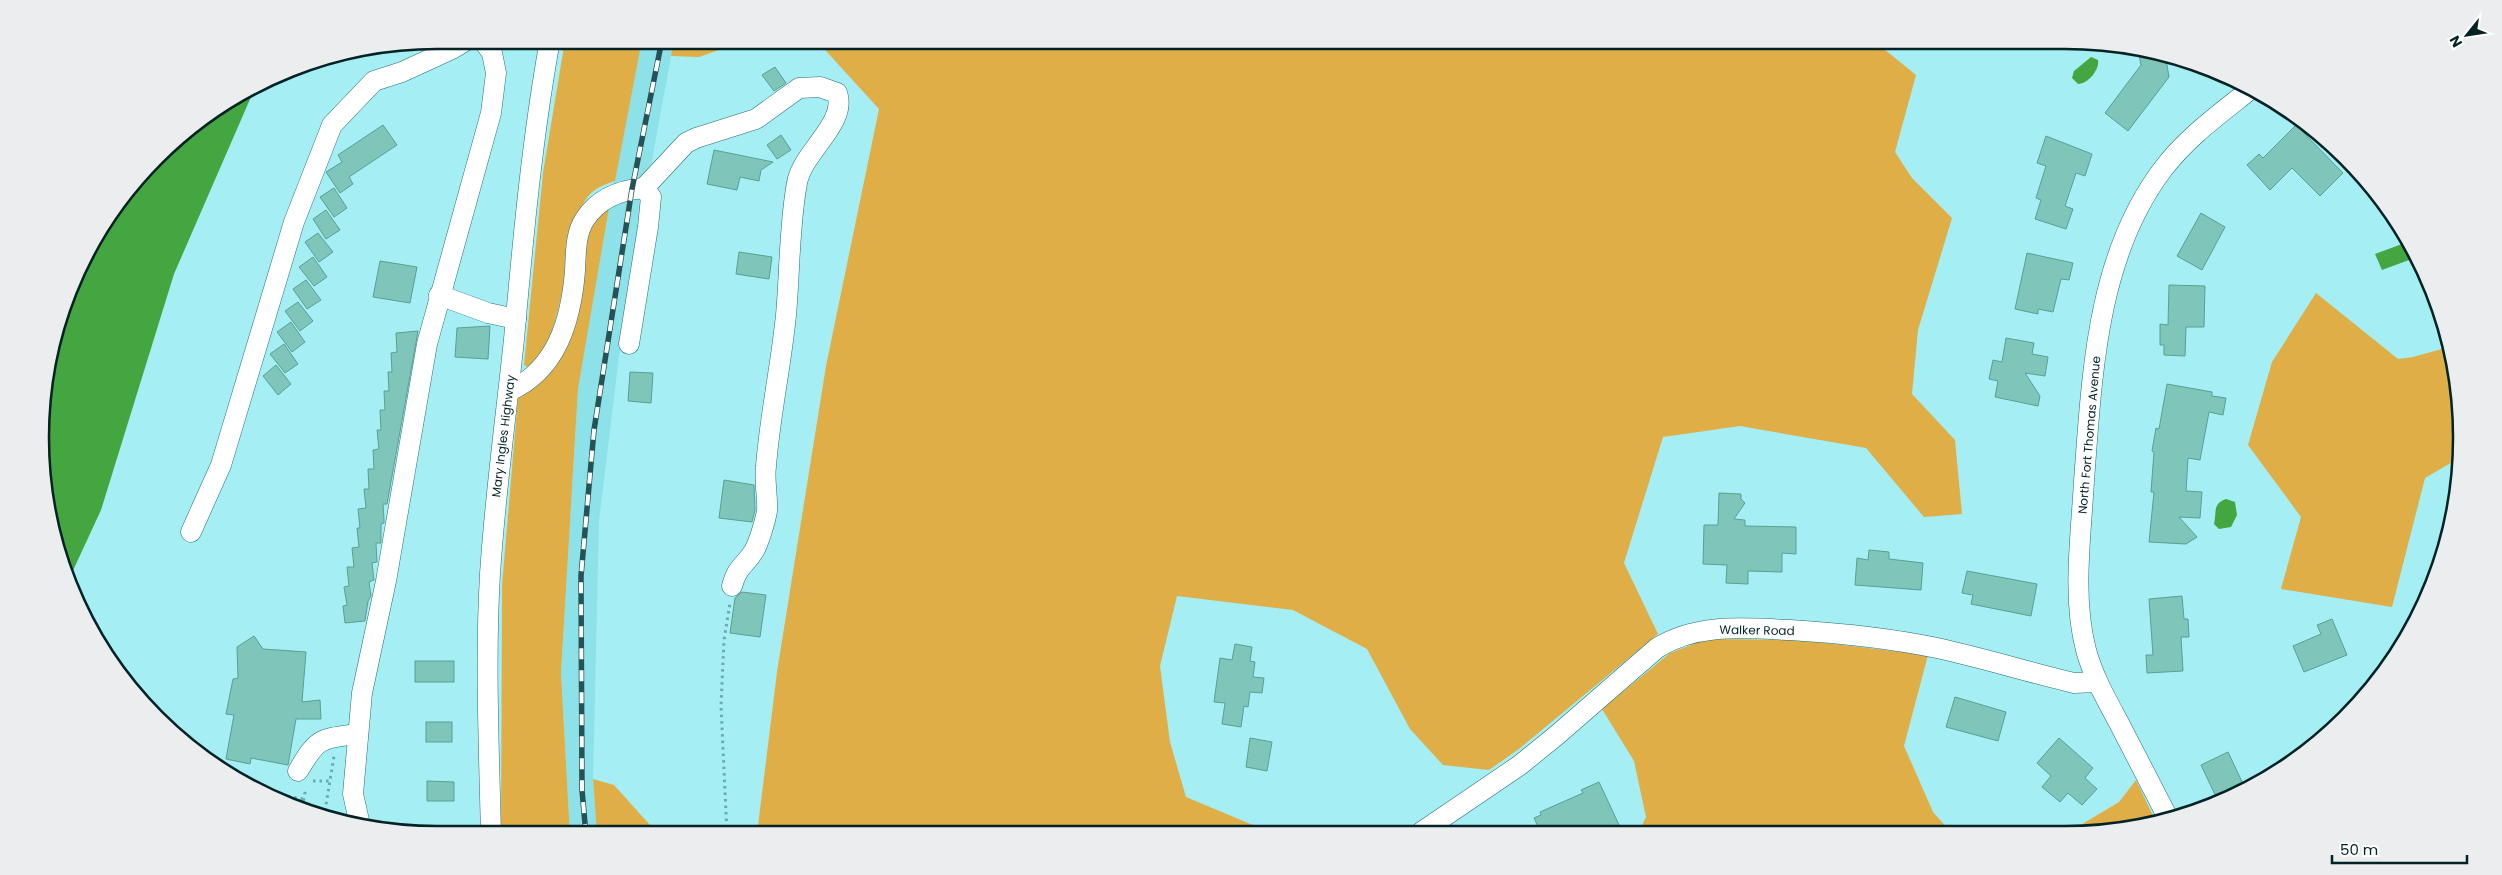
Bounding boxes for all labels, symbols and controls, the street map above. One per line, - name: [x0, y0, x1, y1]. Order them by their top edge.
- north arrow: [2442, 10, 2492, 60]
- text: N: [2444, 32, 2467, 51]
- street label: North Fort Thomas Avenue: [2074, 355, 2104, 515]
- street label: Mary Ingles Highway: [487, 374, 519, 498]
- street label: Walker Road: [1719, 621, 1795, 639]
- scale bar: [2332, 832, 2467, 864]
- text: 50 m: [2340, 839, 2378, 860]

